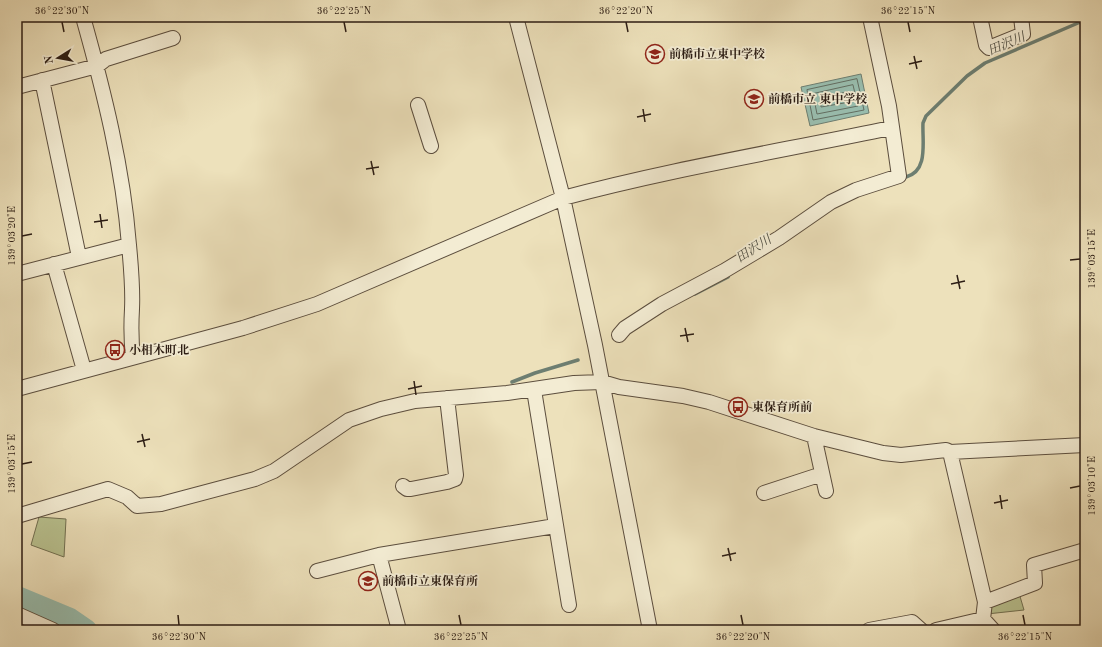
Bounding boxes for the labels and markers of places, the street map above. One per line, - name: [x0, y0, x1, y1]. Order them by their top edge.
- school or university icon: 前橋市立東中学校: [644, 43, 666, 65]
- place label: 前橋市立東中学校: [669, 47, 765, 61]
- school or university icon: 前橋市立 東中学校: [743, 88, 765, 110]
- place label: 前橋市立 東中学校: [768, 92, 867, 106]
- bus stop icon: 小相木町北: [104, 339, 126, 361]
- place label: 小相木町北: [129, 343, 189, 357]
- bus stop icon: 東保育所前: [727, 396, 749, 418]
- place label: 東保育所前: [752, 400, 812, 414]
- school or university icon: 前橋市立東保育所: [357, 570, 379, 592]
- place label: 前橋市立東保育所: [382, 574, 478, 588]

